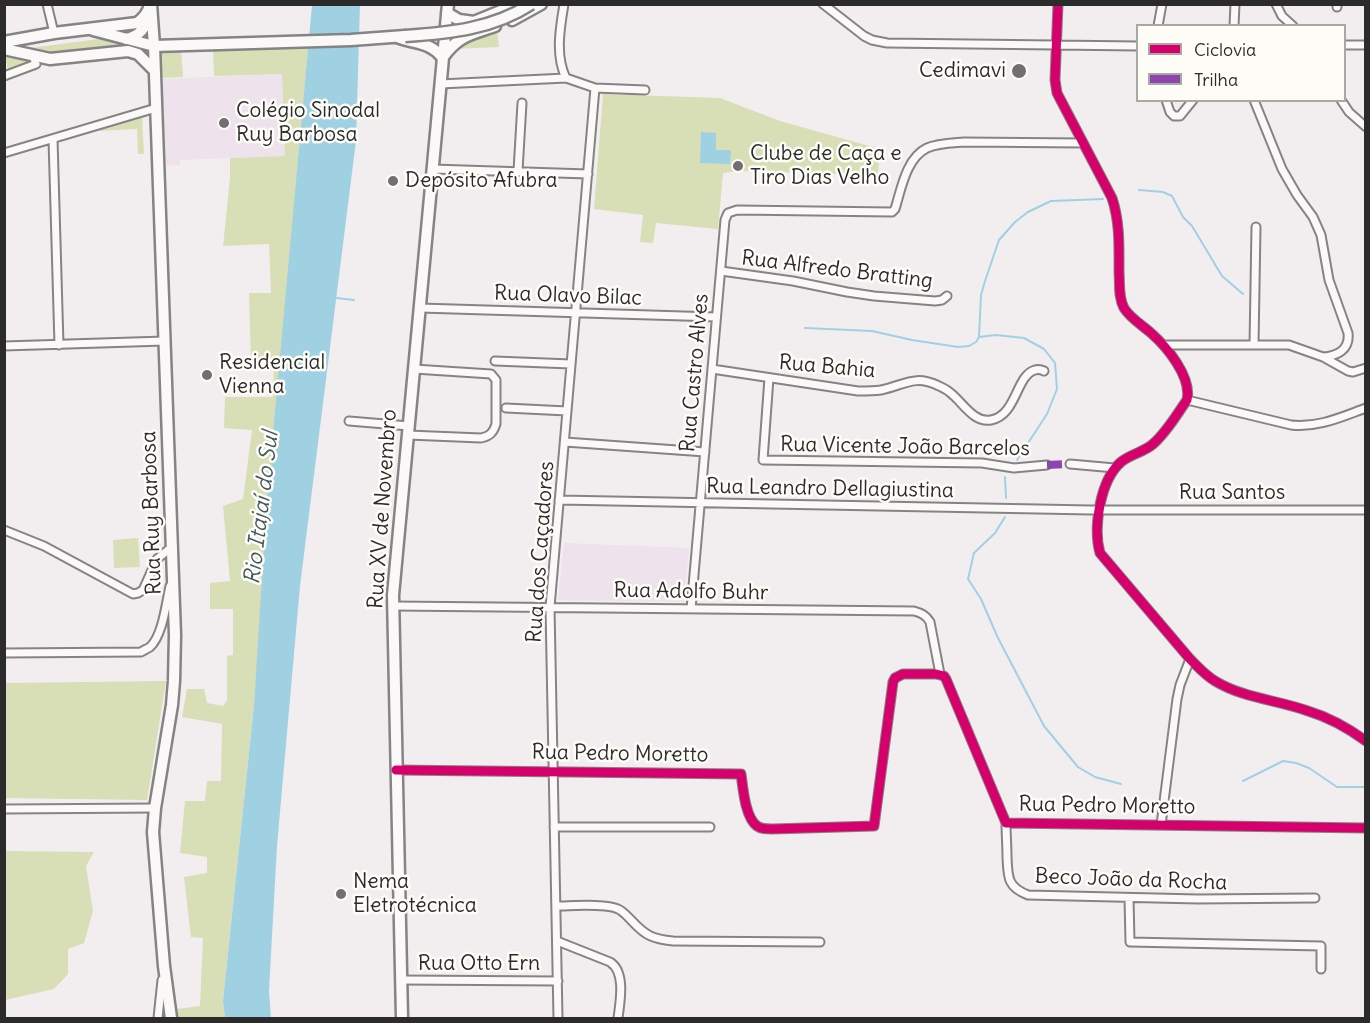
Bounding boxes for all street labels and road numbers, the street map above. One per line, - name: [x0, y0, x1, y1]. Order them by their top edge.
- street label: Rua Alfredo Bratting: [740, 246, 934, 294]
- street label: Rua Olavo Bilac: [494, 281, 642, 311]
- street label: Rua Castro Alves: [676, 293, 714, 453]
- street label: Rua Bahia: [778, 350, 876, 384]
- street label: Rua XV de Novembro: [363, 408, 403, 610]
- street label: Rua Ruy Barbosa: [137, 431, 167, 595]
- street label: Rua Vicente João Barcelos: [780, 432, 1030, 462]
- street label: Rua dos Caçadores: [522, 460, 560, 644]
- street label: Rua Leandro Dellagiustina: [706, 474, 954, 504]
- street label: Rua Santos: [1179, 480, 1285, 506]
- street label: Rua Adolfo Buhr: [613, 578, 769, 606]
- street label: Rua Pedro Moretto: [531, 740, 709, 768]
- street label: Rua Pedro Moretto: [1018, 792, 1196, 820]
- street label: Beco João da Rocha: [1034, 864, 1228, 896]
- street label: Rua Otto Ern: [418, 951, 540, 977]

